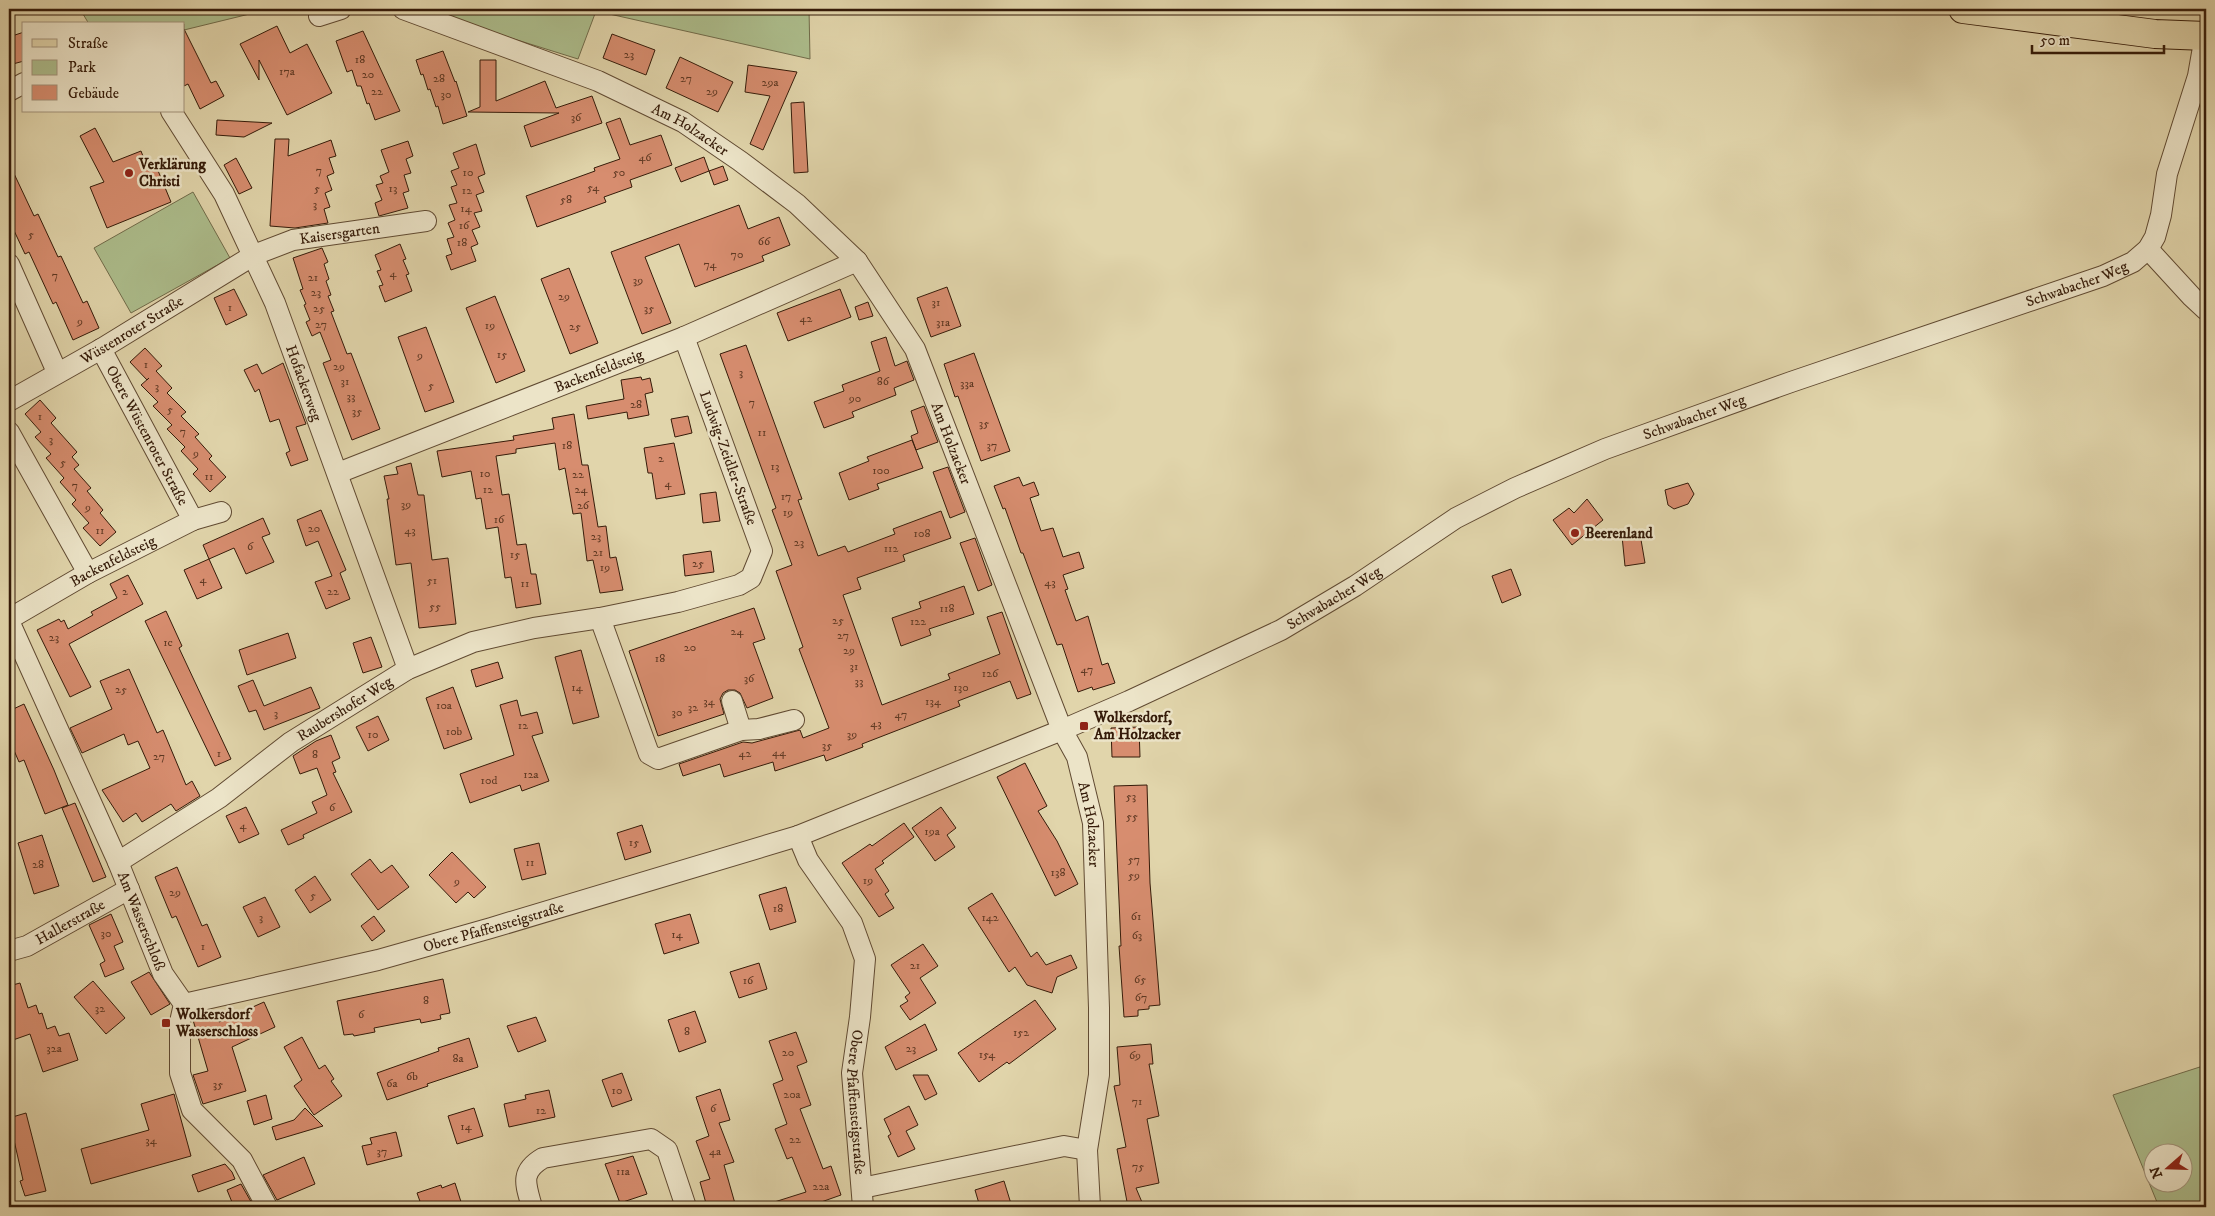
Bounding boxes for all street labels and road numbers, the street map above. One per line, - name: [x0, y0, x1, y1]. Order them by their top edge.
- street label: Am Holzacker: [649, 99, 733, 160]
- street label: Kaisersgarten: [298, 218, 381, 248]
- street label: Schwabacher Weg: [2023, 256, 2131, 311]
- street label: Wüstenroter Straße: [76, 291, 187, 369]
- street label: Hofackerweg: [282, 342, 327, 424]
- street label: Backenfeldsteig: [551, 344, 646, 397]
- street label: Obere Wüstenroter Straße: [102, 362, 193, 509]
- street label: Ludwig-Zeidler-Straße: [695, 388, 761, 528]
- street label: Schwabacher Weg: [1640, 390, 1749, 444]
- street label: Am Holzacker: [927, 400, 976, 488]
- street label: Backenfeldsteig: [66, 531, 159, 591]
- street label: Schwabacher Weg: [1283, 561, 1385, 634]
- street label: Raubershofer Weg: [293, 671, 396, 745]
- street label: Am Holzacker: [1074, 780, 1104, 868]
- street label: Am Wasserschloß: [113, 869, 170, 973]
- street label: Hallerstraße: [32, 895, 108, 949]
- street label: Obere Pfaffensteigstraße: [421, 897, 566, 956]
- street label: Obere Pfaffensteigstraße: [842, 1028, 870, 1175]

